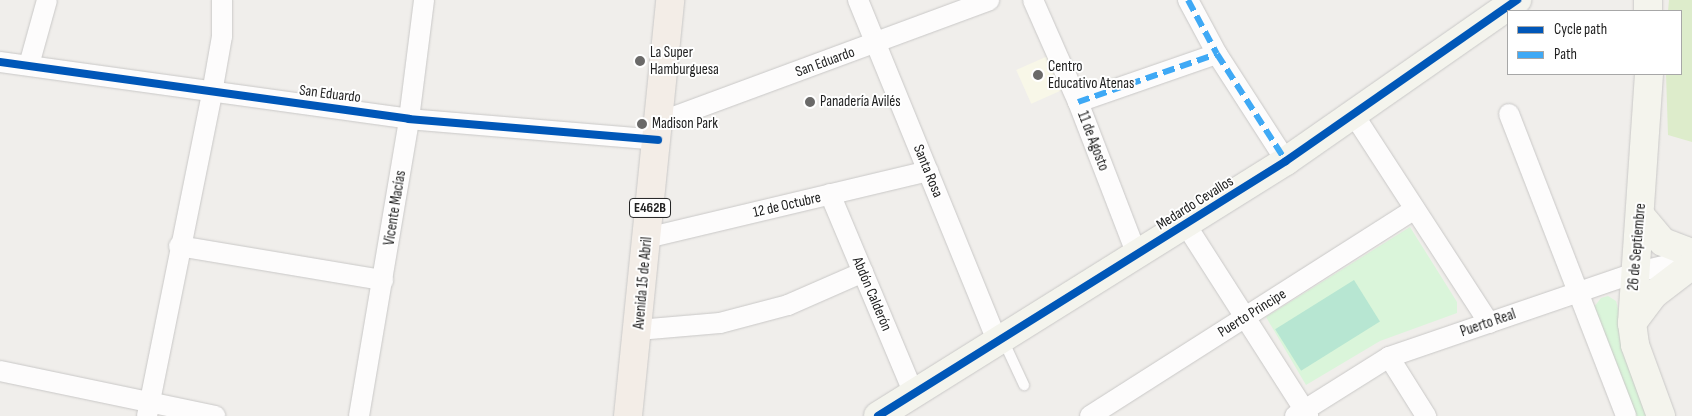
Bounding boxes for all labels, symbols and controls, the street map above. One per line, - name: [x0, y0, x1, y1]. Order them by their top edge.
- legend: [1507, 10, 1682, 75]
- text: Cycle path: [1554, 20, 1607, 39]
- place label: La Super Hamburguesa: [650, 43, 719, 78]
- street label: San Eduardo: [793, 43, 857, 81]
- text: Path: [1554, 45, 1577, 64]
- marker: La Super Hamburguesa: [634, 55, 646, 67]
- place label: Centro Educativo Atenas: [1048, 57, 1134, 92]
- marker: Centro Educativo Atenas: [1032, 69, 1044, 81]
- street label: San Eduardo: [298, 81, 362, 107]
- place label: Panadería Avilés: [820, 93, 901, 111]
- marker: Panadería Avilés: [804, 96, 816, 108]
- street label: 11 de Agosto: [1073, 109, 1113, 173]
- place label: Madison Park: [652, 115, 718, 133]
- marker: Madison Park: [636, 118, 648, 130]
- street label: Santa Rosa: [909, 142, 947, 200]
- street label: Vicente Macías: [380, 169, 410, 247]
- street label: Medardo Cevallos: [1153, 172, 1237, 234]
- street label: 12 de Octubre: [751, 188, 823, 222]
- road number: E462B: [629, 197, 671, 220]
- street label: 26 de Septiembre: [1624, 202, 1650, 292]
- street label: Avenida 15 de Abril: [630, 236, 656, 330]
- street label: Abdón Calderón: [848, 254, 896, 334]
- street label: Puerto Principe: [1215, 285, 1289, 341]
- street label: Puerto Real: [1458, 305, 1518, 341]

